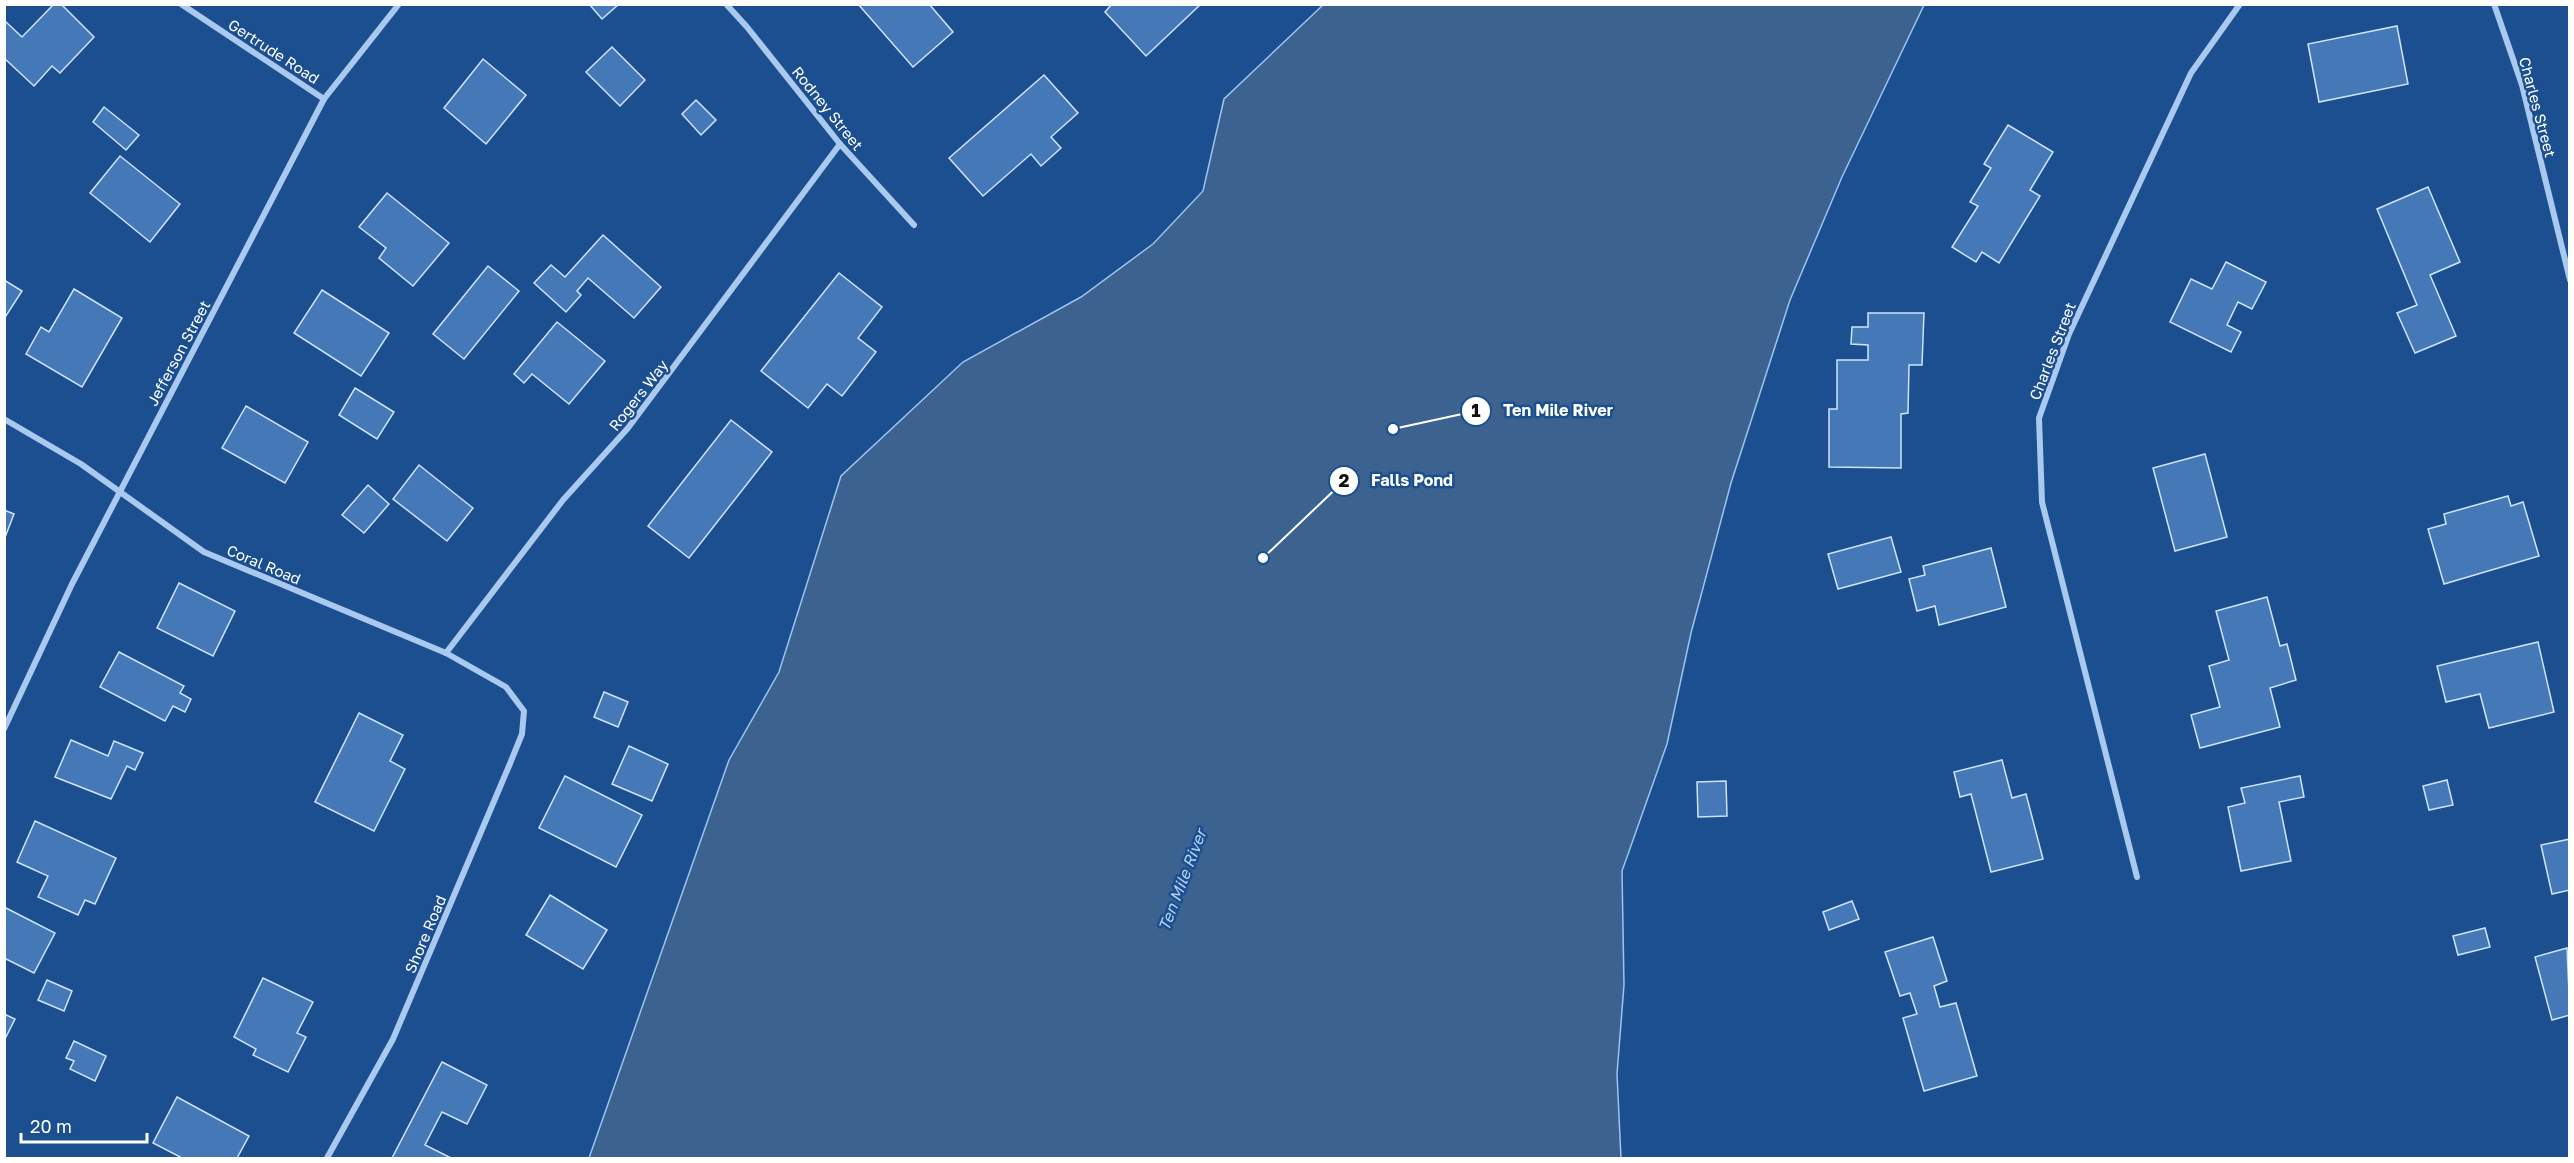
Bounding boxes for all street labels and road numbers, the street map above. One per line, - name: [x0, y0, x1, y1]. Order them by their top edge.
- street label: Gertrude Road: [225, 15, 323, 87]
- street label: Charles Street: [2516, 55, 2560, 159]
- street label: Rodney Street: [789, 63, 867, 153]
- street label: Jefferson Street: [143, 297, 213, 409]
- street label: Charles Street: [2025, 300, 2079, 402]
- street label: Rogers Way: [605, 356, 672, 434]
- street label: Coral Road: [224, 540, 304, 588]
- street label: Shore Road: [401, 892, 449, 976]

